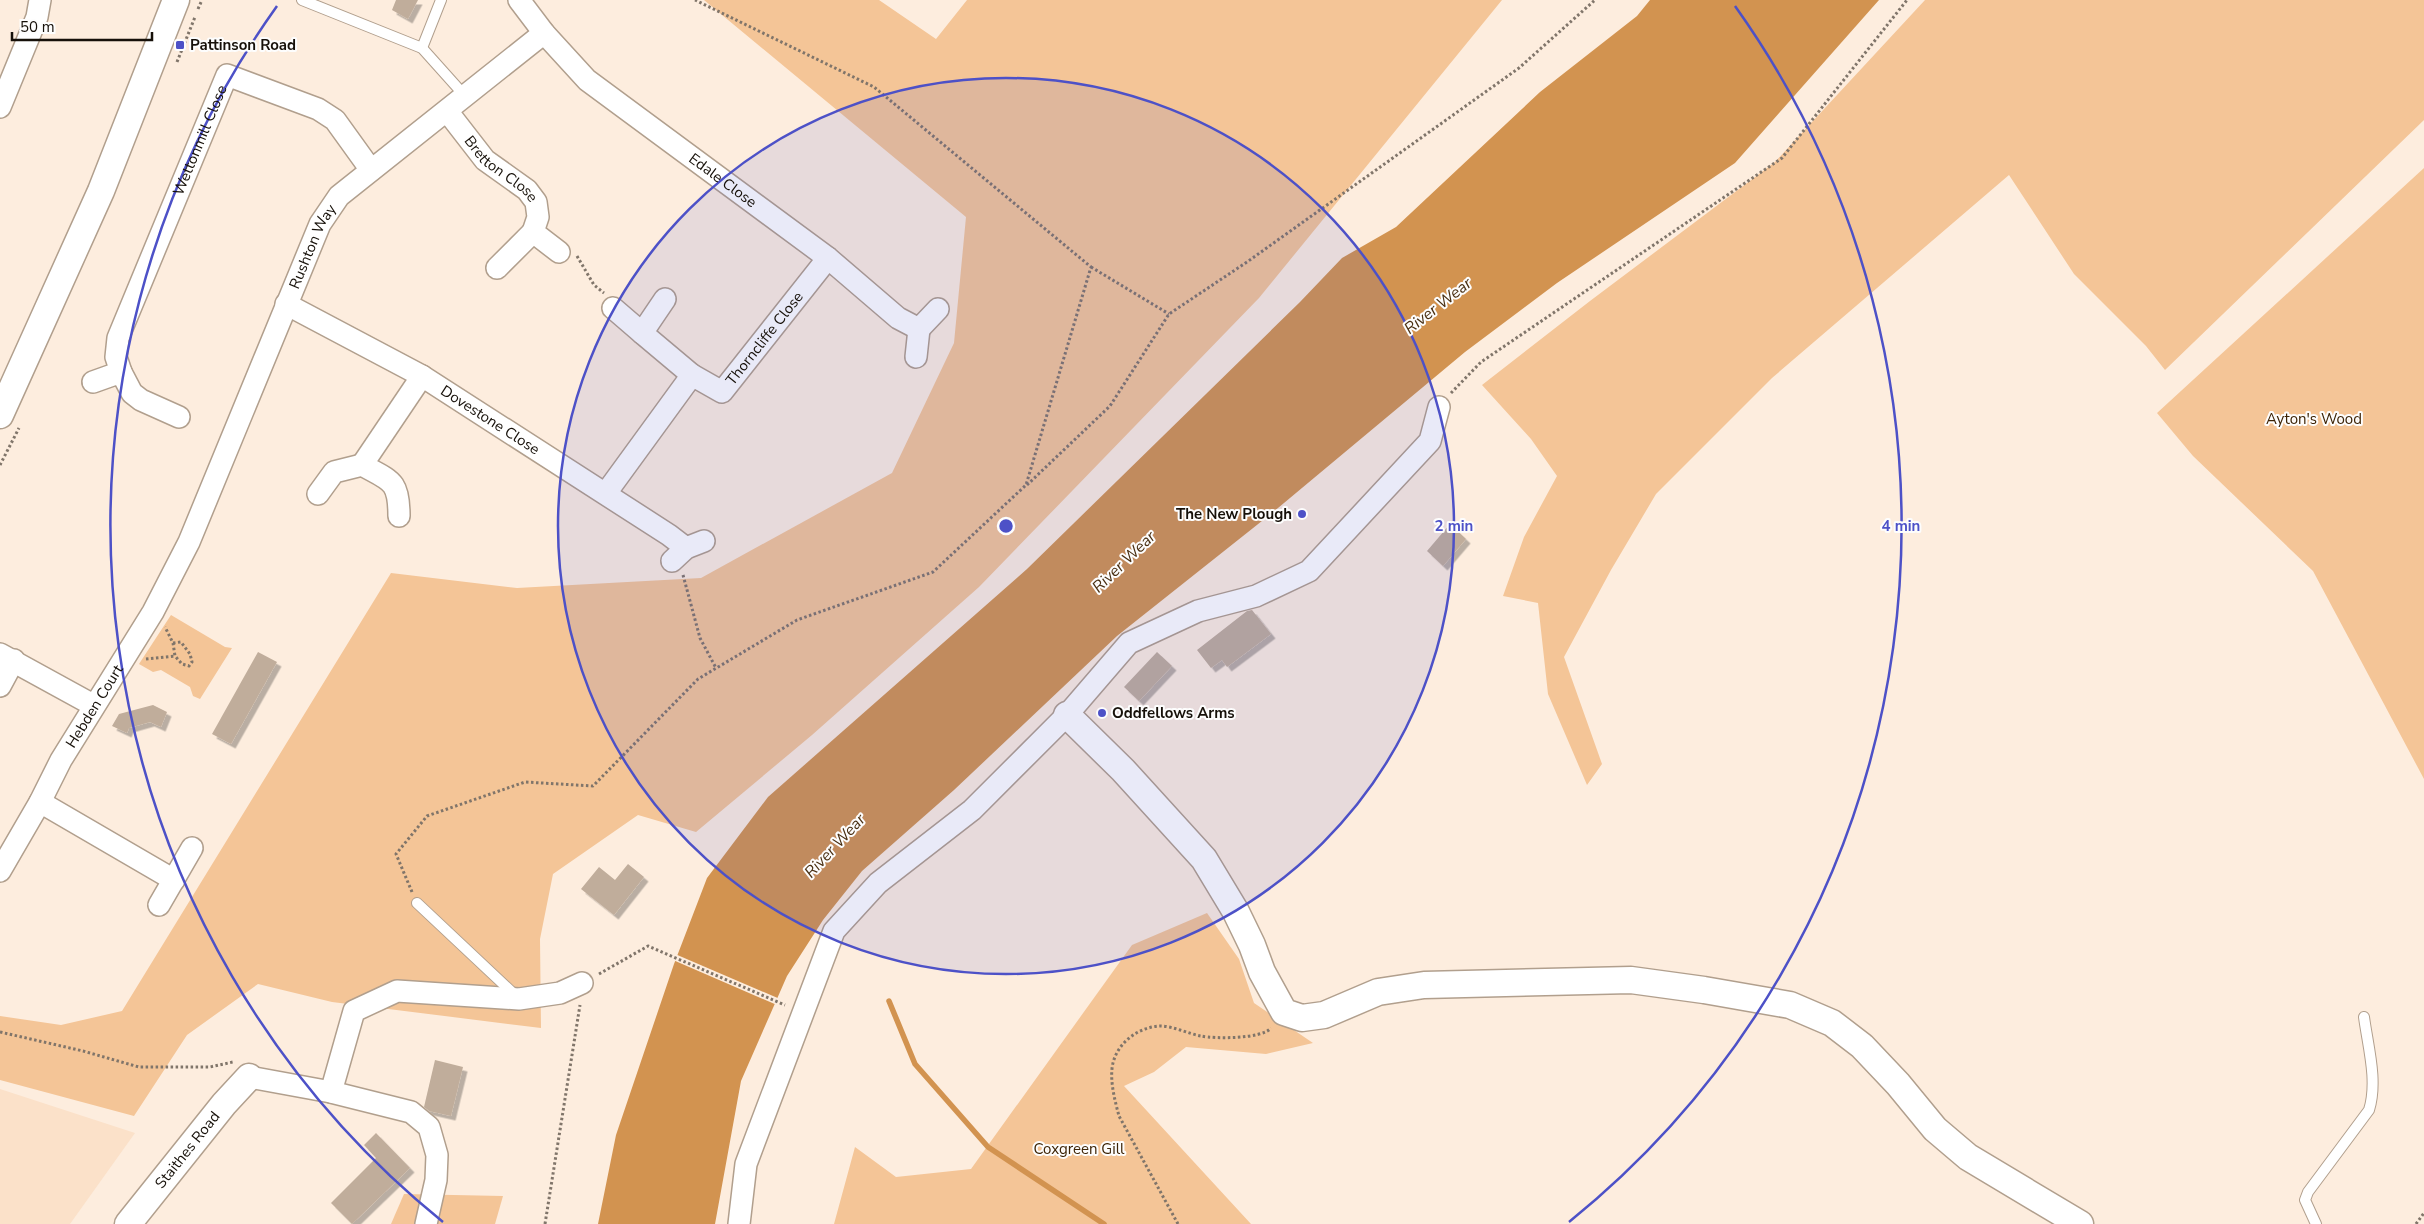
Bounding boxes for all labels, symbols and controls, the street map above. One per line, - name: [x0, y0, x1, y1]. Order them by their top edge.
- scale bar: [12, 10, 152, 42]
- text: 50 m: [20, 17, 55, 37]
- place label: Pattinson Road: [190, 35, 296, 55]
- marker: Pattinson Road: [174, 39, 186, 51]
- street label: Wettonmill Close: [168, 82, 232, 199]
- street label: Bretton Close: [460, 132, 543, 206]
- street label: Edale Close: [685, 149, 761, 212]
- street label: Rushton Way: [284, 200, 341, 292]
- water label: River Wear: [1400, 272, 1477, 339]
- street label: Thorncliffe Close: [721, 287, 808, 389]
- street label: Dovestone Close: [437, 381, 544, 459]
- park label: Ayton's Wood: [2266, 409, 2362, 429]
- place label: The New Plough: [1176, 504, 1292, 524]
- marker: The New Plough: [1296, 508, 1308, 520]
- text: 2 min: [1435, 516, 1473, 536]
- text: 4 min: [1882, 516, 1920, 536]
- centre of rings: [997, 517, 1015, 535]
- water label: River Wear: [1087, 525, 1161, 598]
- street label: Hebden Court: [61, 660, 128, 752]
- place label: Oddfellows Arms: [1112, 703, 1235, 723]
- marker: Oddfellows Arms: [1096, 707, 1108, 719]
- water label: River Wear: [800, 808, 871, 883]
- street label: Staithes Road: [150, 1107, 224, 1193]
- park label: Coxgreen Gill: [1033, 1139, 1125, 1159]

